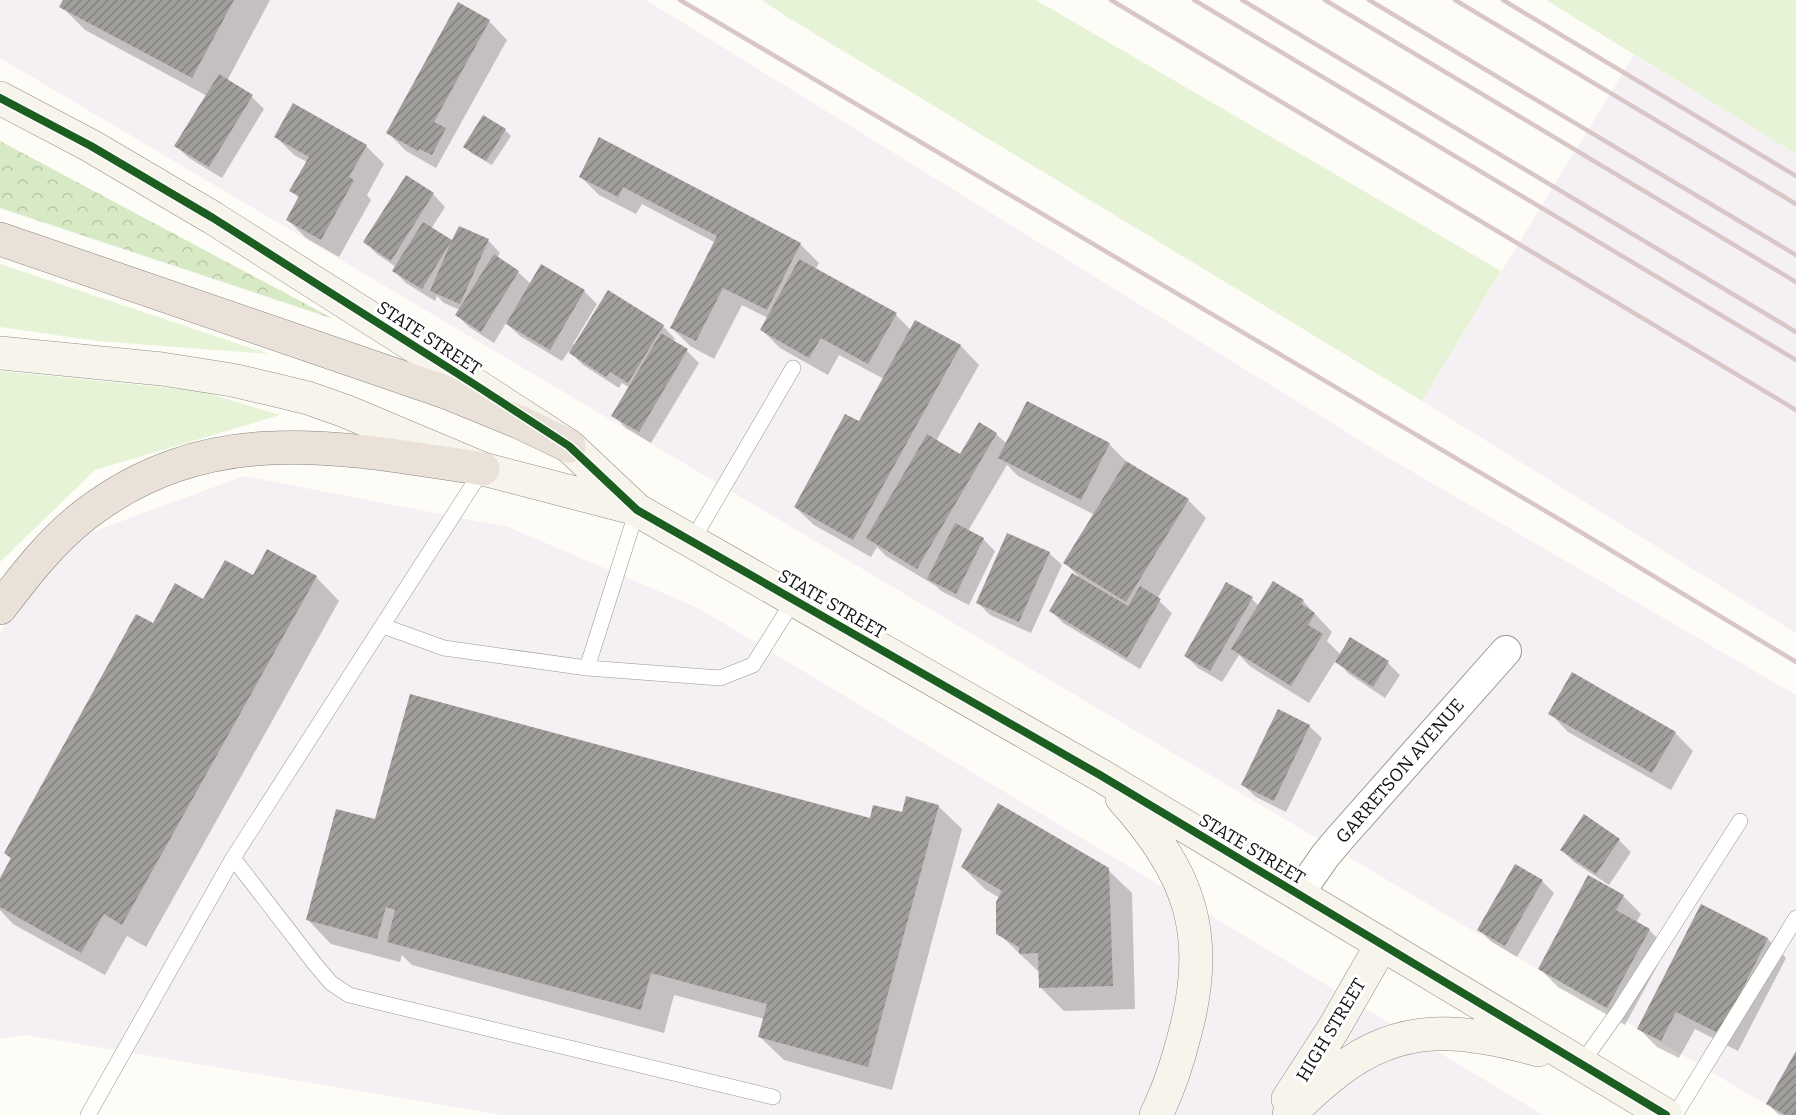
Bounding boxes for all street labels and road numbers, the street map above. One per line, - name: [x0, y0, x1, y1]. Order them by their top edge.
- street label: STATE STREET: [373, 296, 486, 380]
- street label: STATE STREET: [775, 565, 890, 644]
- street label: GARRETSON AVENUE: [1331, 694, 1469, 848]
- street label: STATE STREET: [1195, 809, 1309, 890]
- street label: HIGH STREET: [1292, 974, 1371, 1085]

